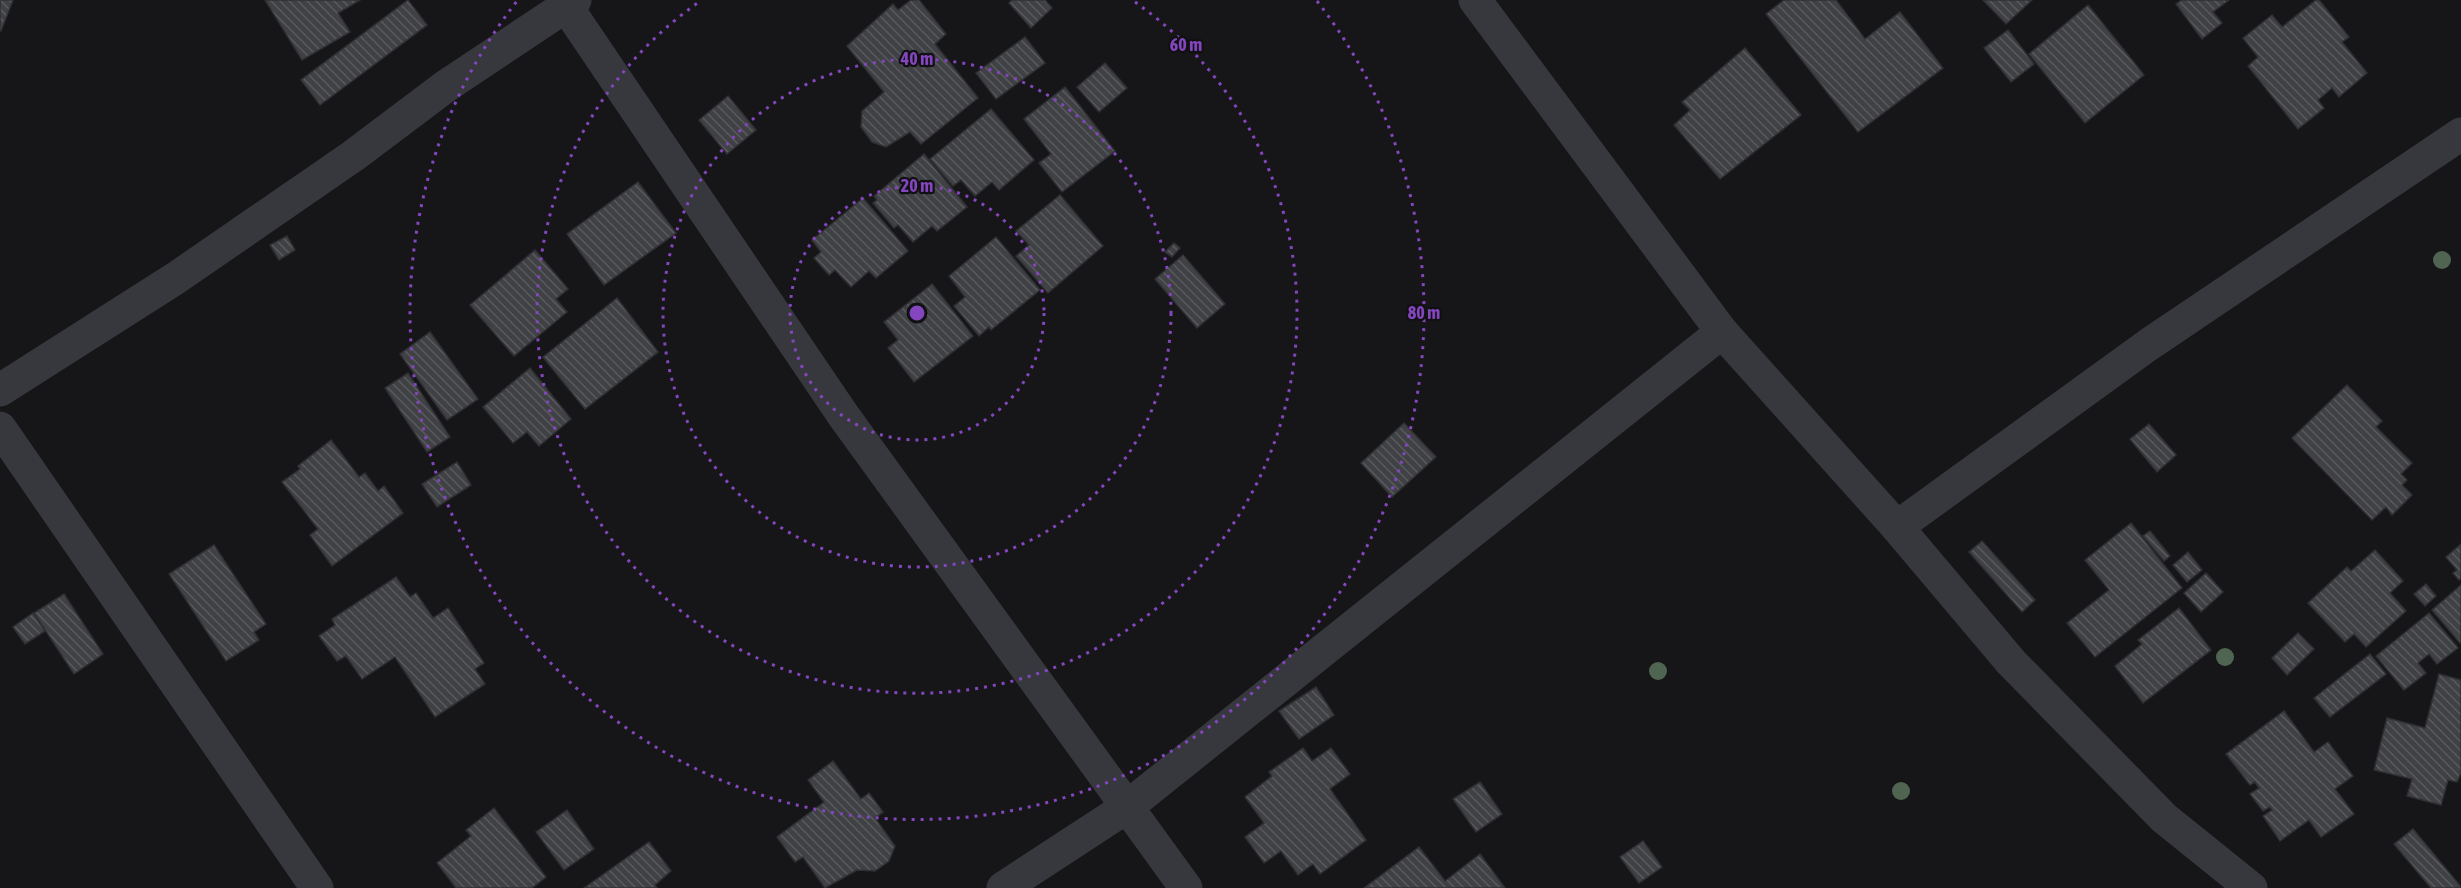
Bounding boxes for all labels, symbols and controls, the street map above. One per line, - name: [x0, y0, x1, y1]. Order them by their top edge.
- text: 60 m: [1170, 34, 1202, 55]
- text: 40 m: [900, 48, 933, 69]
- text: 20 m: [901, 175, 933, 196]
- text: 80 m: [1408, 302, 1440, 323]
- centre of rings: [907, 303, 927, 323]

